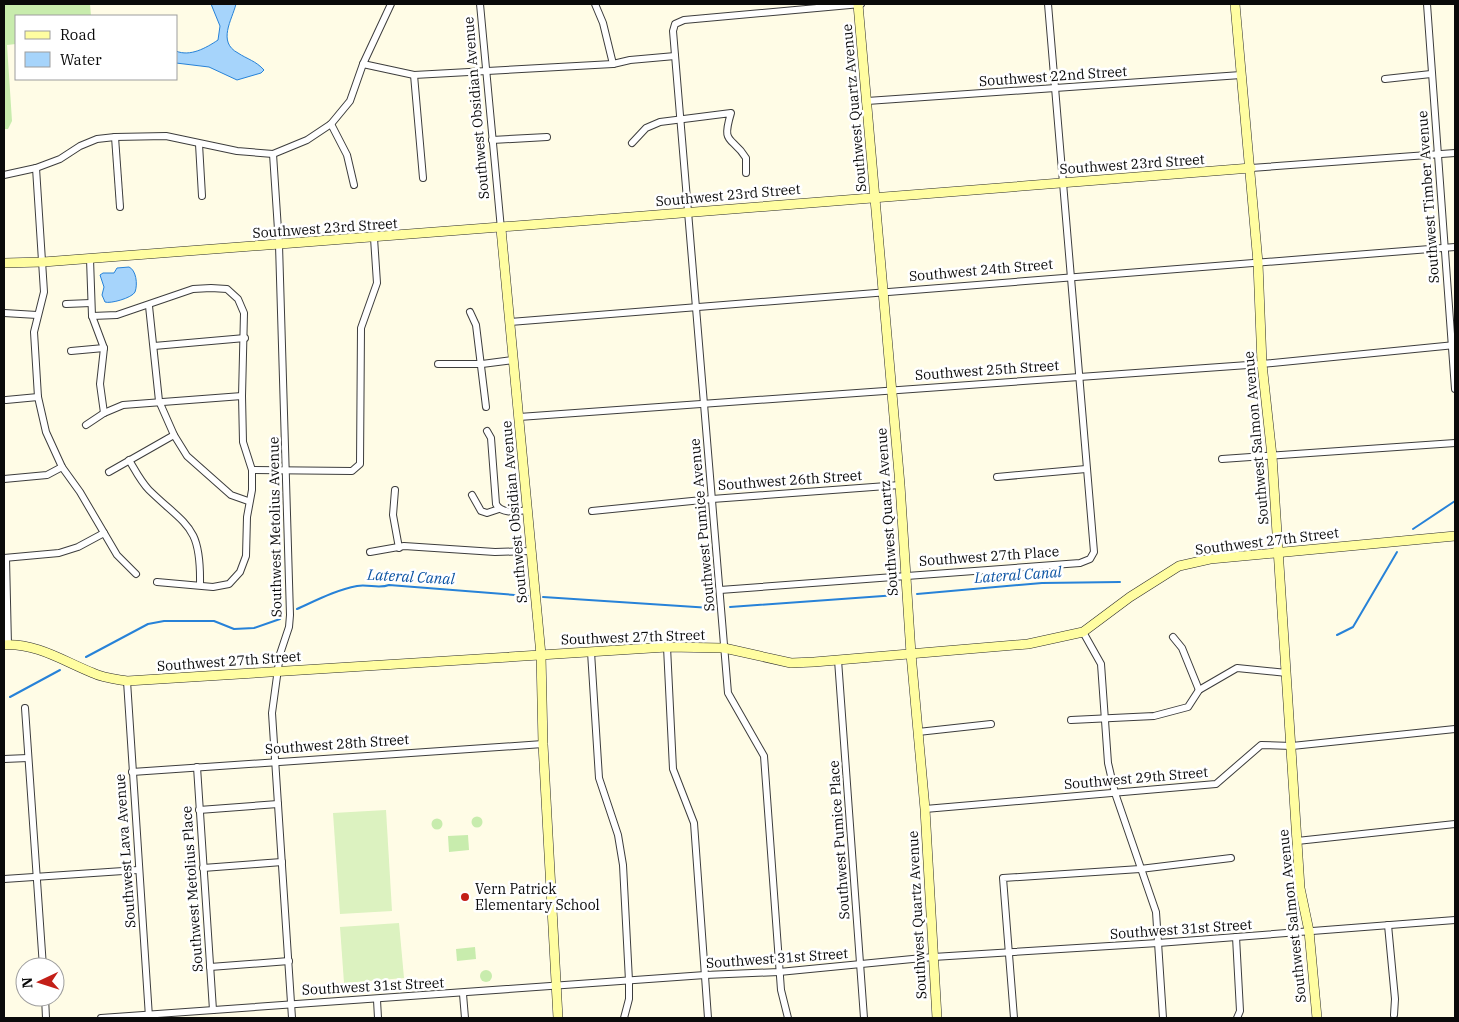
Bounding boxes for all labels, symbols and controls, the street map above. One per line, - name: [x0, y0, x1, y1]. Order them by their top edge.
- legend: [15, 15, 178, 80]
- street label: Southwest Obsidian Avenue: [459, 16, 493, 200]
- street label: Southwest Quartz Avenue: [838, 23, 870, 193]
- text: Road: [60, 25, 96, 44]
- text: Water: [60, 50, 102, 69]
- street label: Southwest 22nd Street: [978, 62, 1128, 90]
- street label: Southwest Timber Avenue: [1413, 110, 1443, 284]
- street label: Southwest 23rd Street: [1059, 150, 1205, 178]
- street label: Southwest 23rd Street: [655, 180, 801, 210]
- street label: Southwest 23rd Street: [252, 214, 398, 242]
- street label: Southwest 24th Street: [908, 255, 1054, 285]
- street label: Southwest Salmon Avenue: [1239, 350, 1273, 526]
- street label: Southwest 25th Street: [914, 356, 1060, 384]
- street label: Southwest Obsidian Avenue: [497, 420, 531, 604]
- street label: Southwest Quartz Avenue: [872, 427, 902, 597]
- street label: Southwest Metolius Avenue: [264, 437, 286, 617]
- street label: Southwest Pumice Avenue: [685, 438, 719, 612]
- street label: Southwest 26th Street: [717, 466, 863, 494]
- street label: Southwest 27th Street: [1194, 523, 1340, 559]
- street label: Southwest 27th Place: [918, 542, 1060, 570]
- water label: Lateral Canal: [973, 562, 1063, 587]
- water label: Lateral Canal: [366, 565, 456, 588]
- street label: Southwest 27th Street: [560, 625, 706, 649]
- street label: Southwest 27th Street: [156, 647, 302, 675]
- street label: Southwest 28th Street: [264, 730, 410, 758]
- street label: Southwest Pumice Place: [824, 760, 854, 920]
- street label: Southwest 29th Street: [1063, 763, 1209, 793]
- street label: Southwest Lava Avenue: [111, 773, 139, 929]
- street label: Southwest Metolius Place: [177, 805, 207, 973]
- street label: Southwest Salmon Avenue: [1274, 828, 1310, 1004]
- street label: Southwest Quartz Avenue: [904, 830, 930, 1000]
- place label: Vern Patrick Elementary School: [475, 880, 600, 914]
- marker: Vern Patrick Elementary School: [459, 891, 471, 903]
- street label: Southwest 31st Street: [1109, 915, 1253, 943]
- street label: Southwest 31st Street: [705, 944, 849, 972]
- north arrow: [15, 957, 65, 1007]
- street label: Southwest 31st Street: [301, 973, 445, 999]
- text: N: [18, 977, 36, 989]

